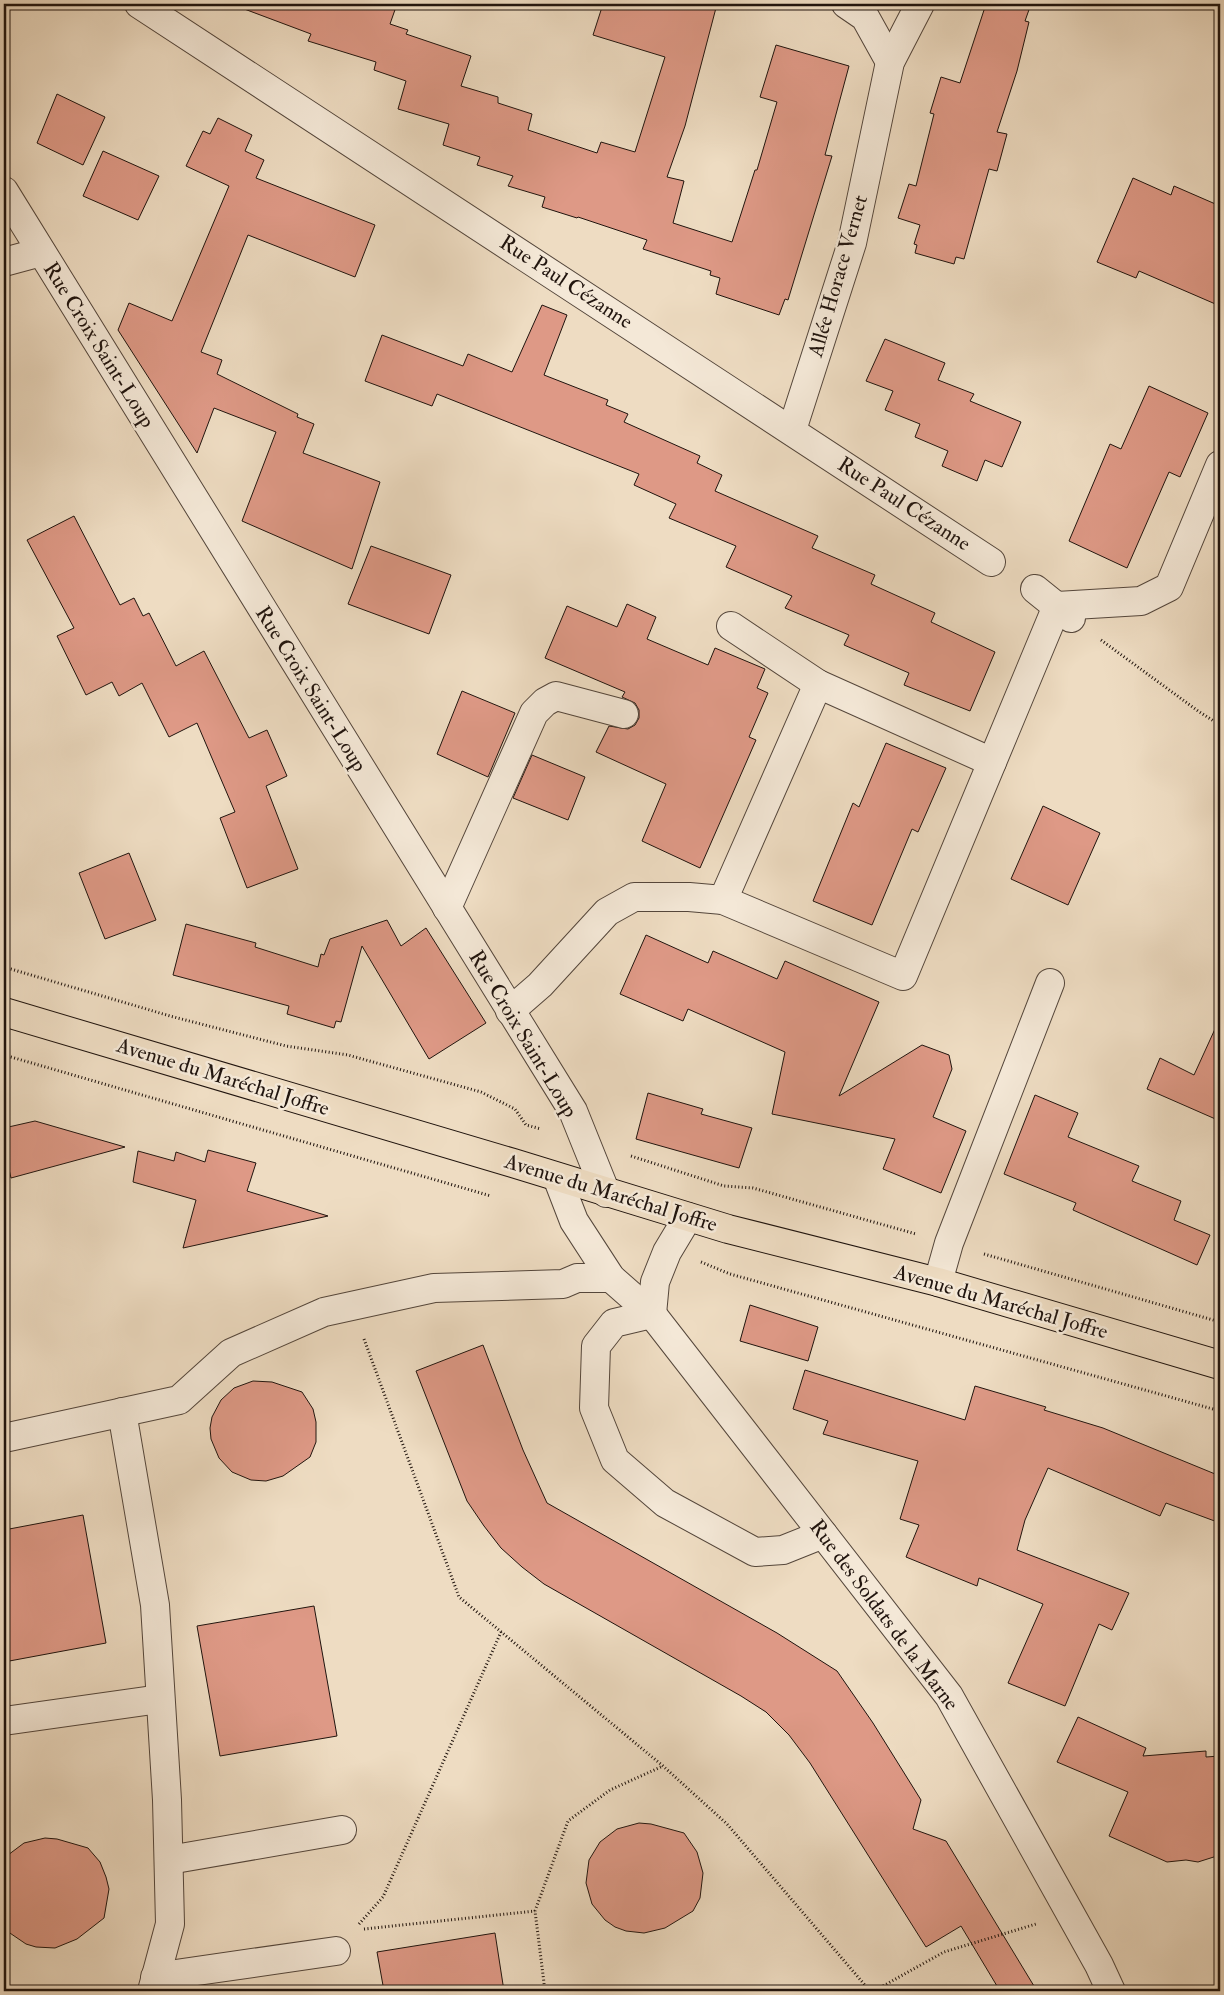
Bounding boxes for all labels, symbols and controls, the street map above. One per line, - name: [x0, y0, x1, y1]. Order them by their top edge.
- street label: Allée Horace Vernet: [802, 192, 874, 361]
- street label: Rue Paul Cézanne: [494, 229, 638, 335]
- street label: Rue Croix Saint-Loup: [37, 257, 161, 433]
- street label: Rue Paul Cézanne: [832, 451, 976, 557]
- street label: Rue Croix Saint-Loup: [249, 601, 373, 777]
- street label: Rue Croix Saint-Loup: [462, 945, 584, 1123]
- street label: Avenue du Maréchal Joffre: [112, 1032, 333, 1122]
- street label: Avenue du Maréchal Joffre: [500, 1148, 721, 1238]
- street label: Avenue du Maréchal Joffre: [890, 1258, 1111, 1345]
- street label: Rue des Soldats de la Marne: [803, 1514, 965, 1716]

